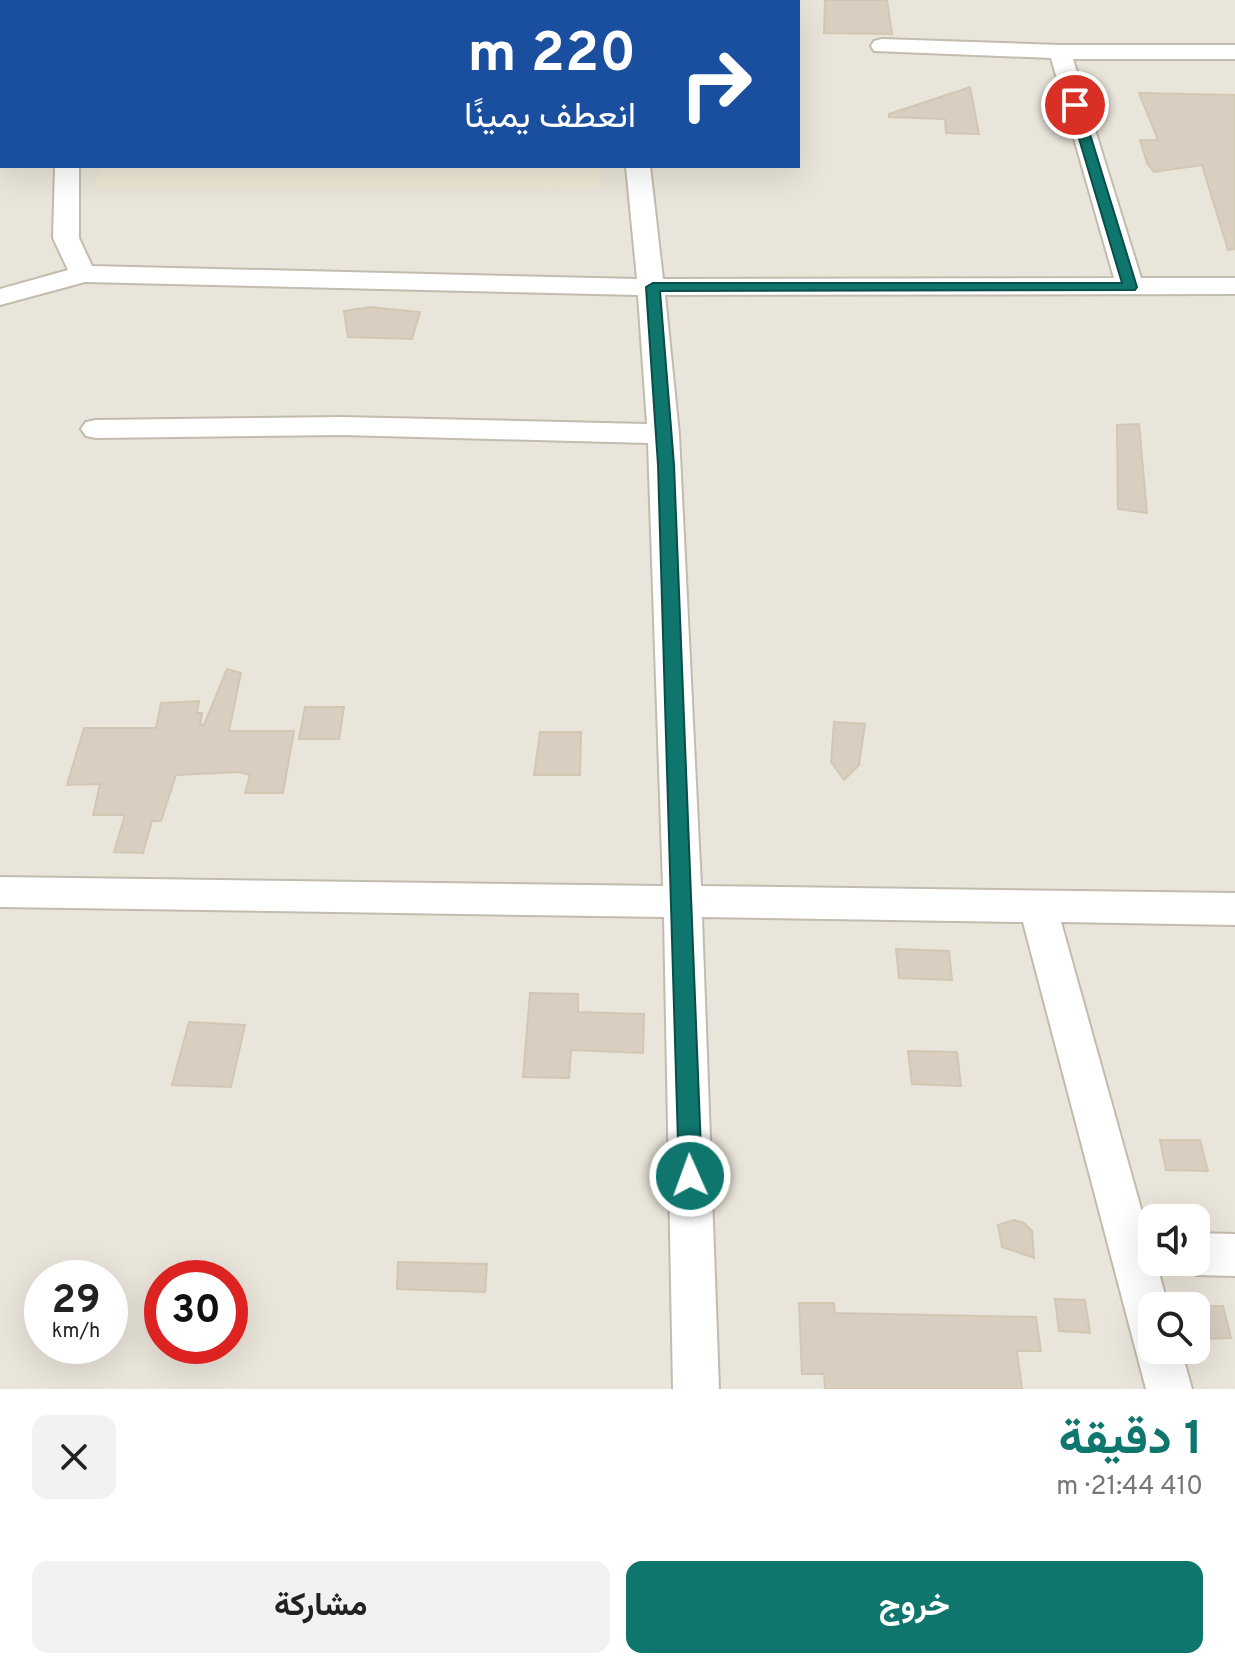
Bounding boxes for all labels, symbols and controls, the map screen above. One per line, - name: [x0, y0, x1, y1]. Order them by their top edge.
- text: 220 m: [468, 21, 636, 91]
- icon: right: [664, 32, 768, 136]
- pin: [1041, 71, 1109, 139]
- icon: arrive: [1053, 83, 1097, 127]
- text: انعطف يمينًا: [464, 95, 636, 141]
- position arrow: [648, 1134, 732, 1218]
- map controls: [1138, 1204, 1210, 1364]
- button: sound: [1138, 1204, 1210, 1276]
- speed limit sign: 30: [144, 1260, 248, 1364]
- text: 29: [51, 1277, 101, 1327]
- button: search: [1138, 1292, 1210, 1364]
- text: km/h: [52, 1319, 100, 1345]
- text: 1 دقيقة: [1059, 1411, 1203, 1471]
- button: close: [32, 1415, 116, 1499]
- text: 410 m · 21:44: [1056, 1471, 1203, 1504]
- button: مشاركة: [32, 1561, 610, 1653]
- button: خروج: [626, 1561, 1203, 1653]

